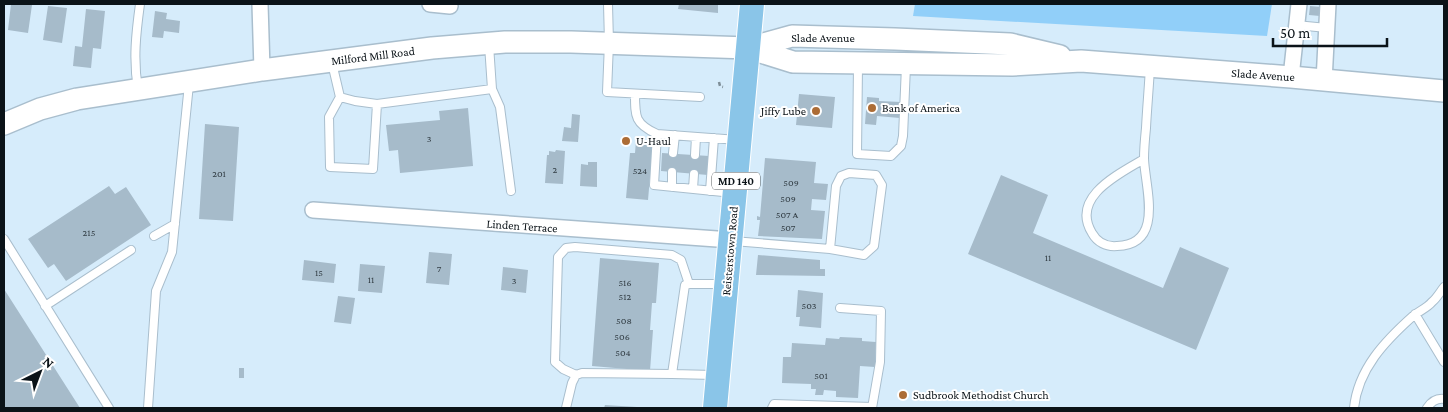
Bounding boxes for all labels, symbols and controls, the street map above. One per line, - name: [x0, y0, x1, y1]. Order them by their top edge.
- scale bar: [1273, 15, 1387, 47]
- text: 50 m: [1280, 25, 1310, 41]
- street label: Slade Avenue: [791, 31, 855, 45]
- street label: Milford Mill Road: [330, 44, 416, 68]
- street label: Slade Avenue: [1231, 66, 1295, 84]
- place label: Bank of America: [882, 101, 960, 115]
- marker: Bank of America: [866, 102, 878, 114]
- place label: Jiffy Lube: [760, 104, 806, 118]
- marker: Jiffy Lube: [810, 105, 822, 117]
- house number: 3: [427, 133, 432, 144]
- place label: U-Haul: [636, 134, 671, 148]
- marker: U-Haul: [620, 135, 632, 147]
- house number: 2: [553, 164, 558, 175]
- house number: 524: [633, 165, 647, 176]
- house number: 201: [212, 168, 226, 179]
- road number: MD 140: [712, 172, 760, 190]
- house number: 509: [783, 177, 799, 188]
- house number: 509: [780, 193, 796, 204]
- street label: Reisterstown Road: [719, 205, 741, 296]
- house number: 507 A: [776, 209, 798, 220]
- street label: Linden Terrace: [486, 217, 558, 235]
- house number: 507: [781, 222, 796, 233]
- house number: 215: [83, 227, 96, 238]
- house number: 11: [1045, 252, 1051, 263]
- house number: 7: [437, 263, 442, 274]
- house number: 15: [315, 267, 323, 278]
- house number: 11: [368, 274, 374, 285]
- house number: 3: [512, 275, 517, 286]
- house number: 516: [618, 277, 632, 288]
- house number: 512: [619, 291, 632, 302]
- house number: 503: [801, 300, 817, 311]
- house number: 508: [616, 315, 632, 326]
- house number: 506: [614, 331, 630, 342]
- north arrow: [15, 347, 65, 397]
- house number: 504: [615, 347, 631, 358]
- text: N: [40, 353, 58, 372]
- house number: 501: [814, 370, 828, 381]
- place label: Sudbrook Methodist Church: [913, 388, 1049, 402]
- marker: Sudbrook Methodist Church: [897, 389, 909, 401]

